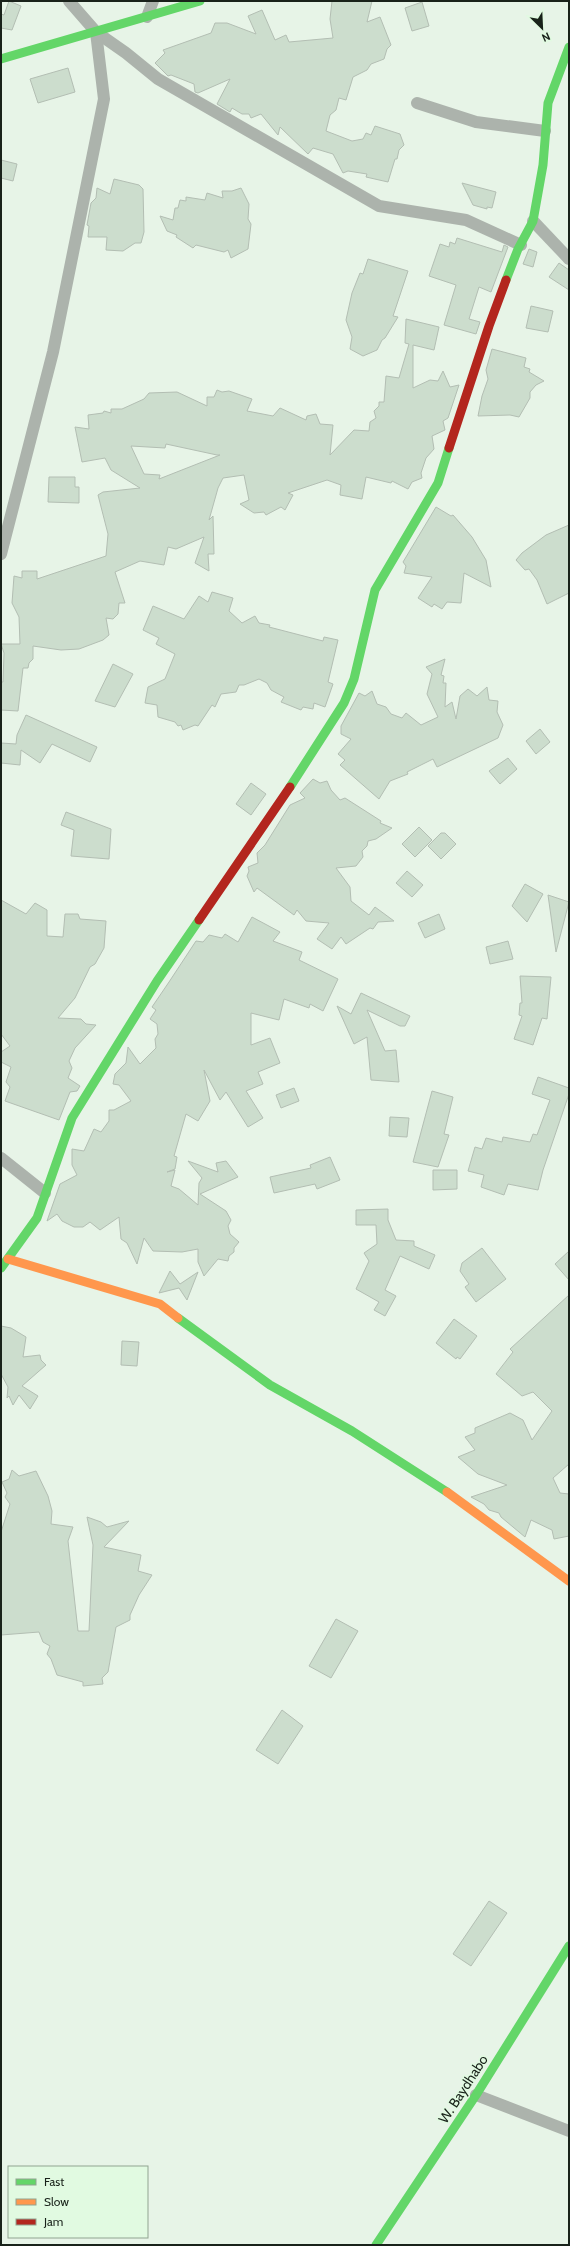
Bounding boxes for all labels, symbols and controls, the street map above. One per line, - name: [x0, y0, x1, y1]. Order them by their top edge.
- north arrow: [522, 8, 562, 48]
- text: N: [540, 29, 552, 45]
- street label: W. Baydhabo: [434, 2051, 492, 2127]
- legend: [8, 2166, 148, 2238]
- text: Fast: [44, 2174, 64, 2189]
- text: Slow: [44, 2194, 69, 2209]
- text: Jam: [43, 2214, 63, 2229]

